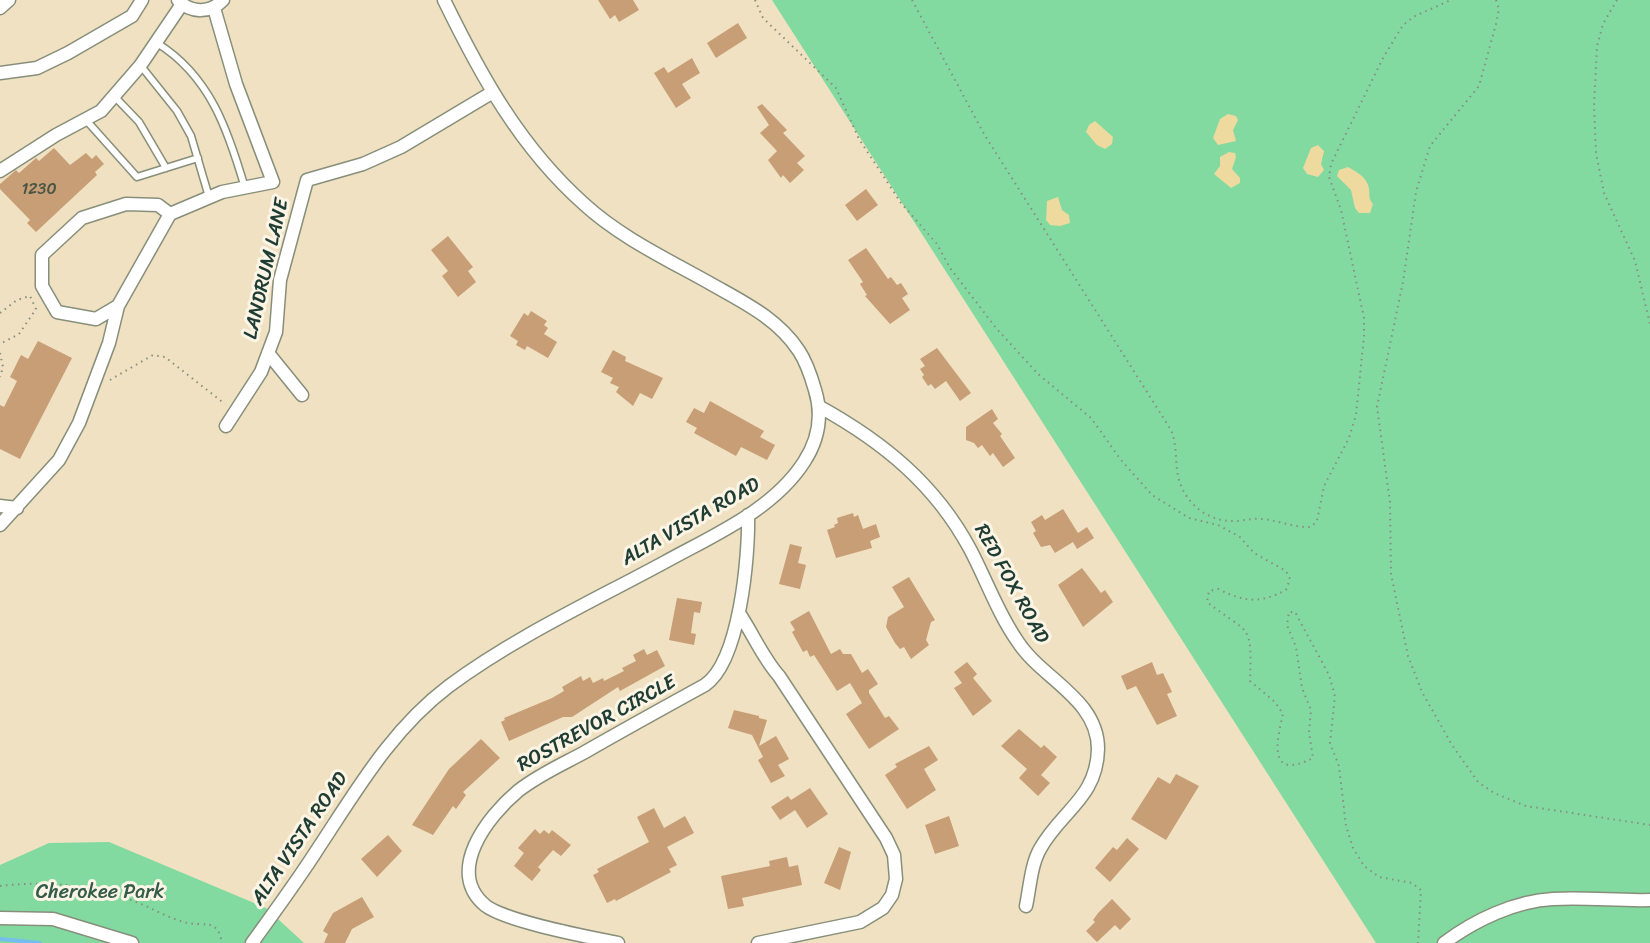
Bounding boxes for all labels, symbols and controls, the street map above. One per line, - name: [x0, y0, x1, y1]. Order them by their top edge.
- house number: 1230: [22, 180, 56, 200]
- street label: LANDRUM LANE: [239, 196, 295, 342]
- street label: ALTA VISTA ROAD: [618, 473, 764, 571]
- street label: RED FOX ROAD: [968, 520, 1054, 648]
- street label: ROSTREVOR CIRCLE: [514, 670, 680, 778]
- street label: ALTA VISTA ROAD: [247, 768, 353, 910]
- park label: Cherokee Park: [36, 881, 164, 905]

